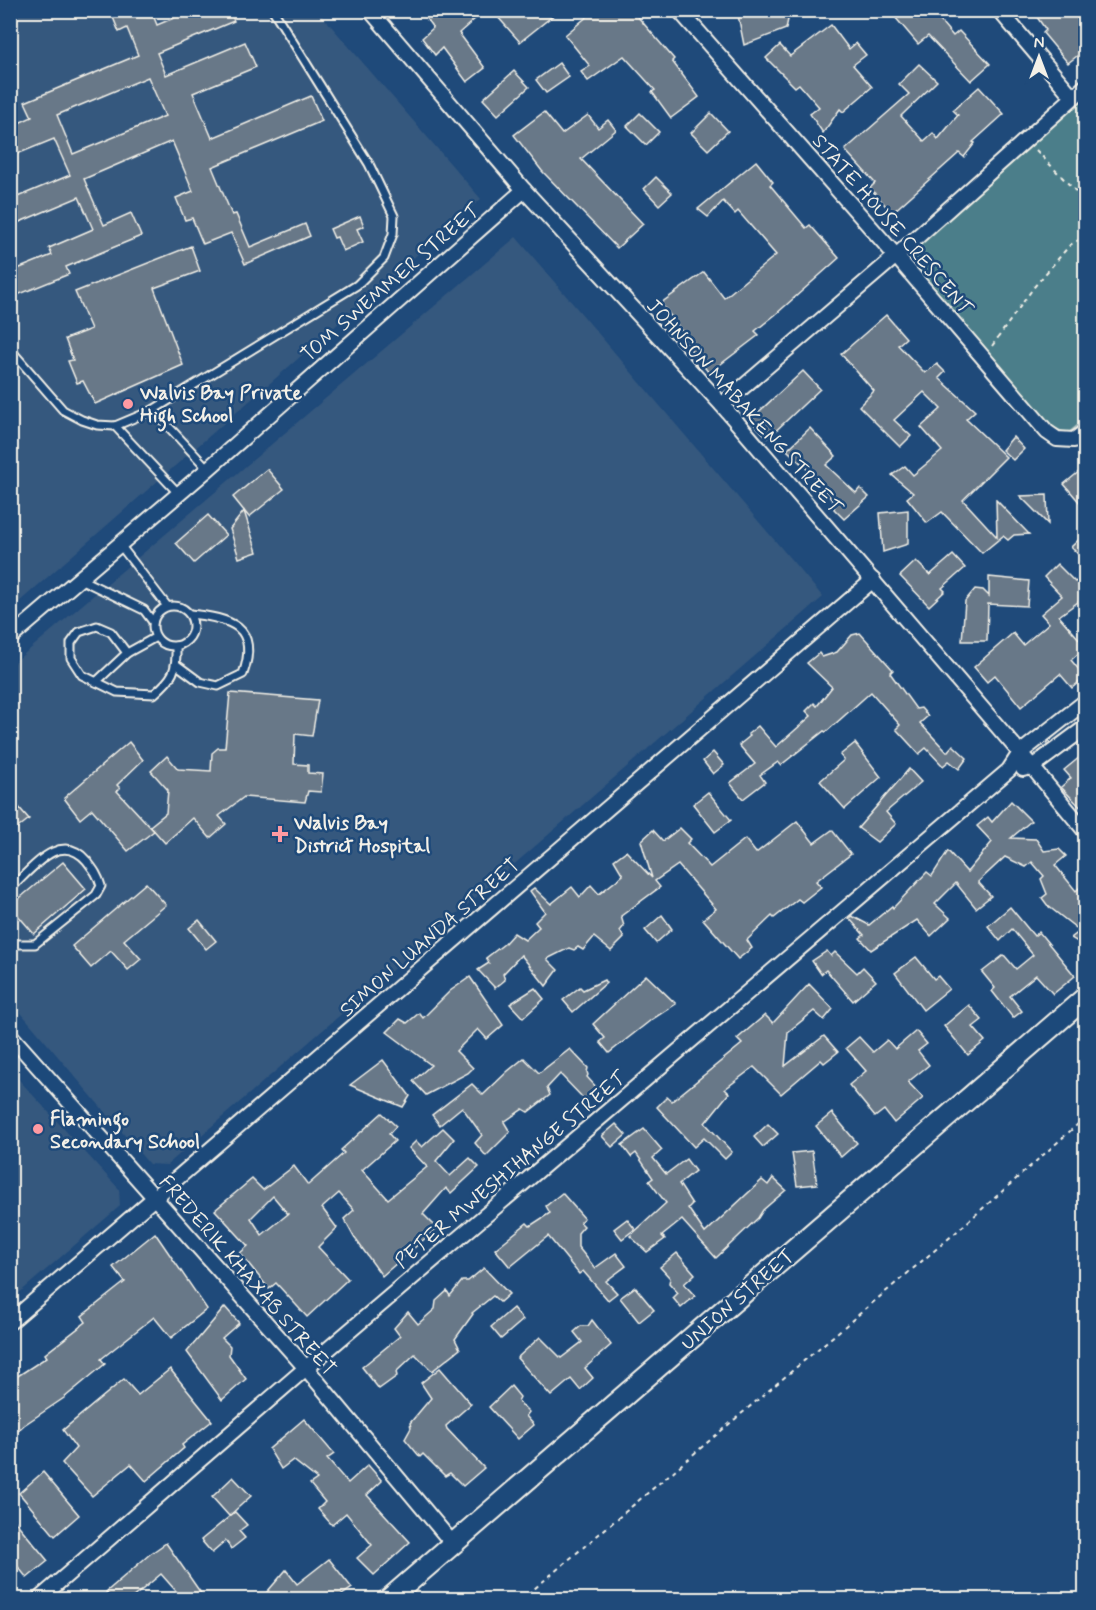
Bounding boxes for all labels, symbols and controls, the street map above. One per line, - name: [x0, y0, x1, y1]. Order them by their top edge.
- north arrow: [1009, 27, 1069, 87]
- text: N: [1034, 33, 1044, 54]
- street label: STATE HOUSE CRESCENT: [806, 129, 979, 322]
- street label: TOM SWEMMER STREET: [296, 197, 487, 369]
- street label: JOHNSON MABAKENG STREET: [640, 293, 849, 522]
- place label: Walvis Bay Private High School: [139, 380, 303, 432]
- marker: Walvis Bay Private High School: [121, 397, 135, 411]
- place label: Walvis Bay District Hospital: [293, 810, 430, 860]
- marker: Walvis Bay District Hospital: [271, 825, 289, 843]
- street label: SIMON LUANDA STREET: [334, 852, 526, 1024]
- street label: PETER MWESHIHANGE STREET: [390, 1064, 633, 1275]
- place label: Flamingo Secondary School: [50, 1106, 200, 1156]
- marker: Flamingo Secondary School: [31, 1122, 45, 1136]
- street label: FREDERIK KHAXAB STREET: [152, 1170, 342, 1382]
- street label: UNION STREET: [675, 1243, 801, 1357]

